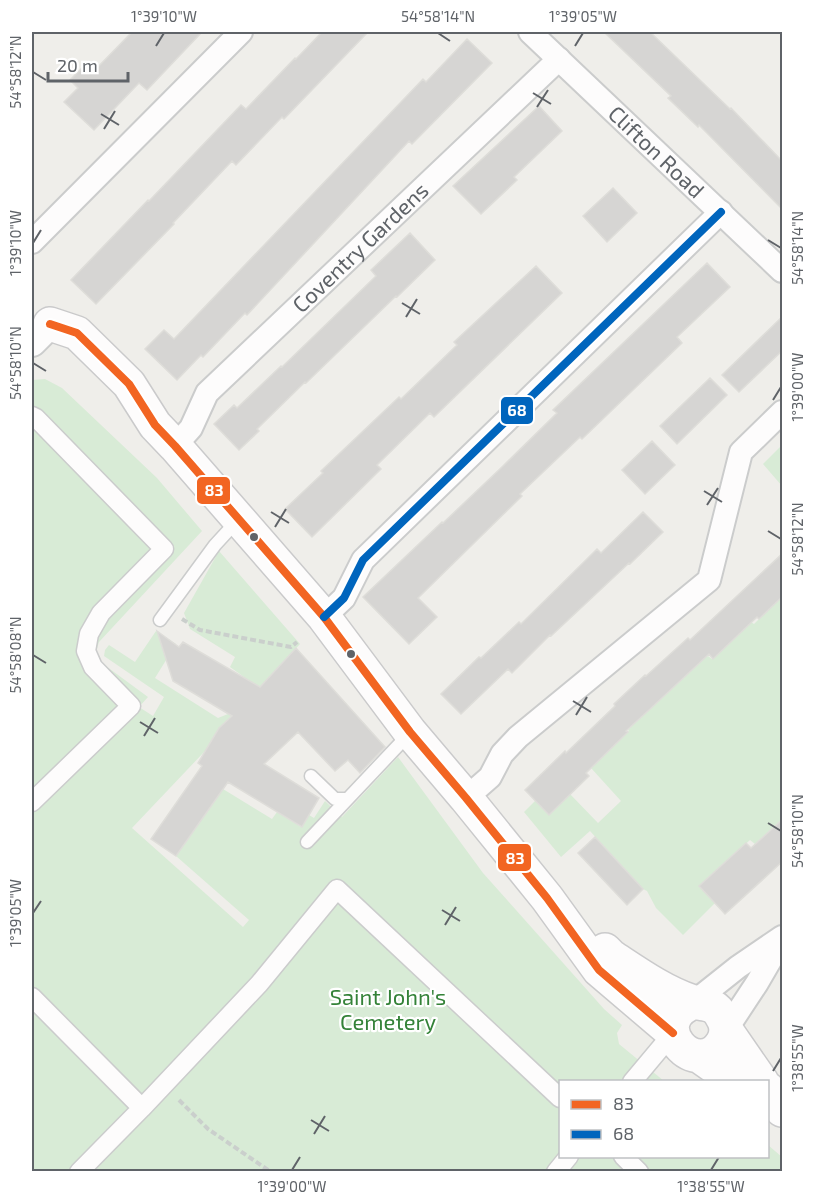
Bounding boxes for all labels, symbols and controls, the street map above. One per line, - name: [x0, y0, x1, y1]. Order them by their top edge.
- text: 1°39'10"W: [131, 7, 197, 25]
- text: 54°58'14"N: [401, 7, 475, 25]
- text: 1°39'05"W: [549, 7, 617, 25]
- text: 54°58'12"N: [6, 35, 24, 109]
- scale bar: [48, 45, 128, 83]
- text: 20 m: [57, 54, 98, 76]
- street label: Clifton Road: [604, 100, 710, 202]
- street label: Coventry Gardens: [286, 176, 433, 317]
- text: 1°39'10"W: [6, 210, 24, 276]
- text: 54°58'14"N: [788, 211, 806, 285]
- text: 54°58'10"N: [6, 326, 24, 400]
- text: 1°39'00"W: [788, 352, 806, 422]
- line badge: 68: [500, 396, 534, 425]
- text: 68: [507, 400, 527, 419]
- line badge: 83: [196, 476, 231, 505]
- text: 83: [204, 480, 224, 499]
- text: 54°58'12"N: [788, 502, 806, 576]
- unlabelled marker: [248, 531, 260, 543]
- text: 54°58'08"N: [6, 616, 24, 694]
- unlabelled marker: [345, 648, 357, 660]
- text: 54°58'10"N: [788, 794, 806, 868]
- line badge: 83: [497, 843, 532, 872]
- text: 83: [505, 848, 525, 867]
- text: 1°39'05"W: [6, 879, 24, 947]
- park label: Saint John's Cemetery: [330, 983, 446, 1034]
- text: 1°38'55"W: [788, 1024, 806, 1092]
- legend: [559, 1080, 769, 1158]
- text: 83: [613, 1092, 634, 1114]
- text: 68: [613, 1122, 634, 1144]
- text: 1°39'00"W: [257, 1177, 327, 1195]
- text: 1°38'55"W: [677, 1177, 745, 1195]

